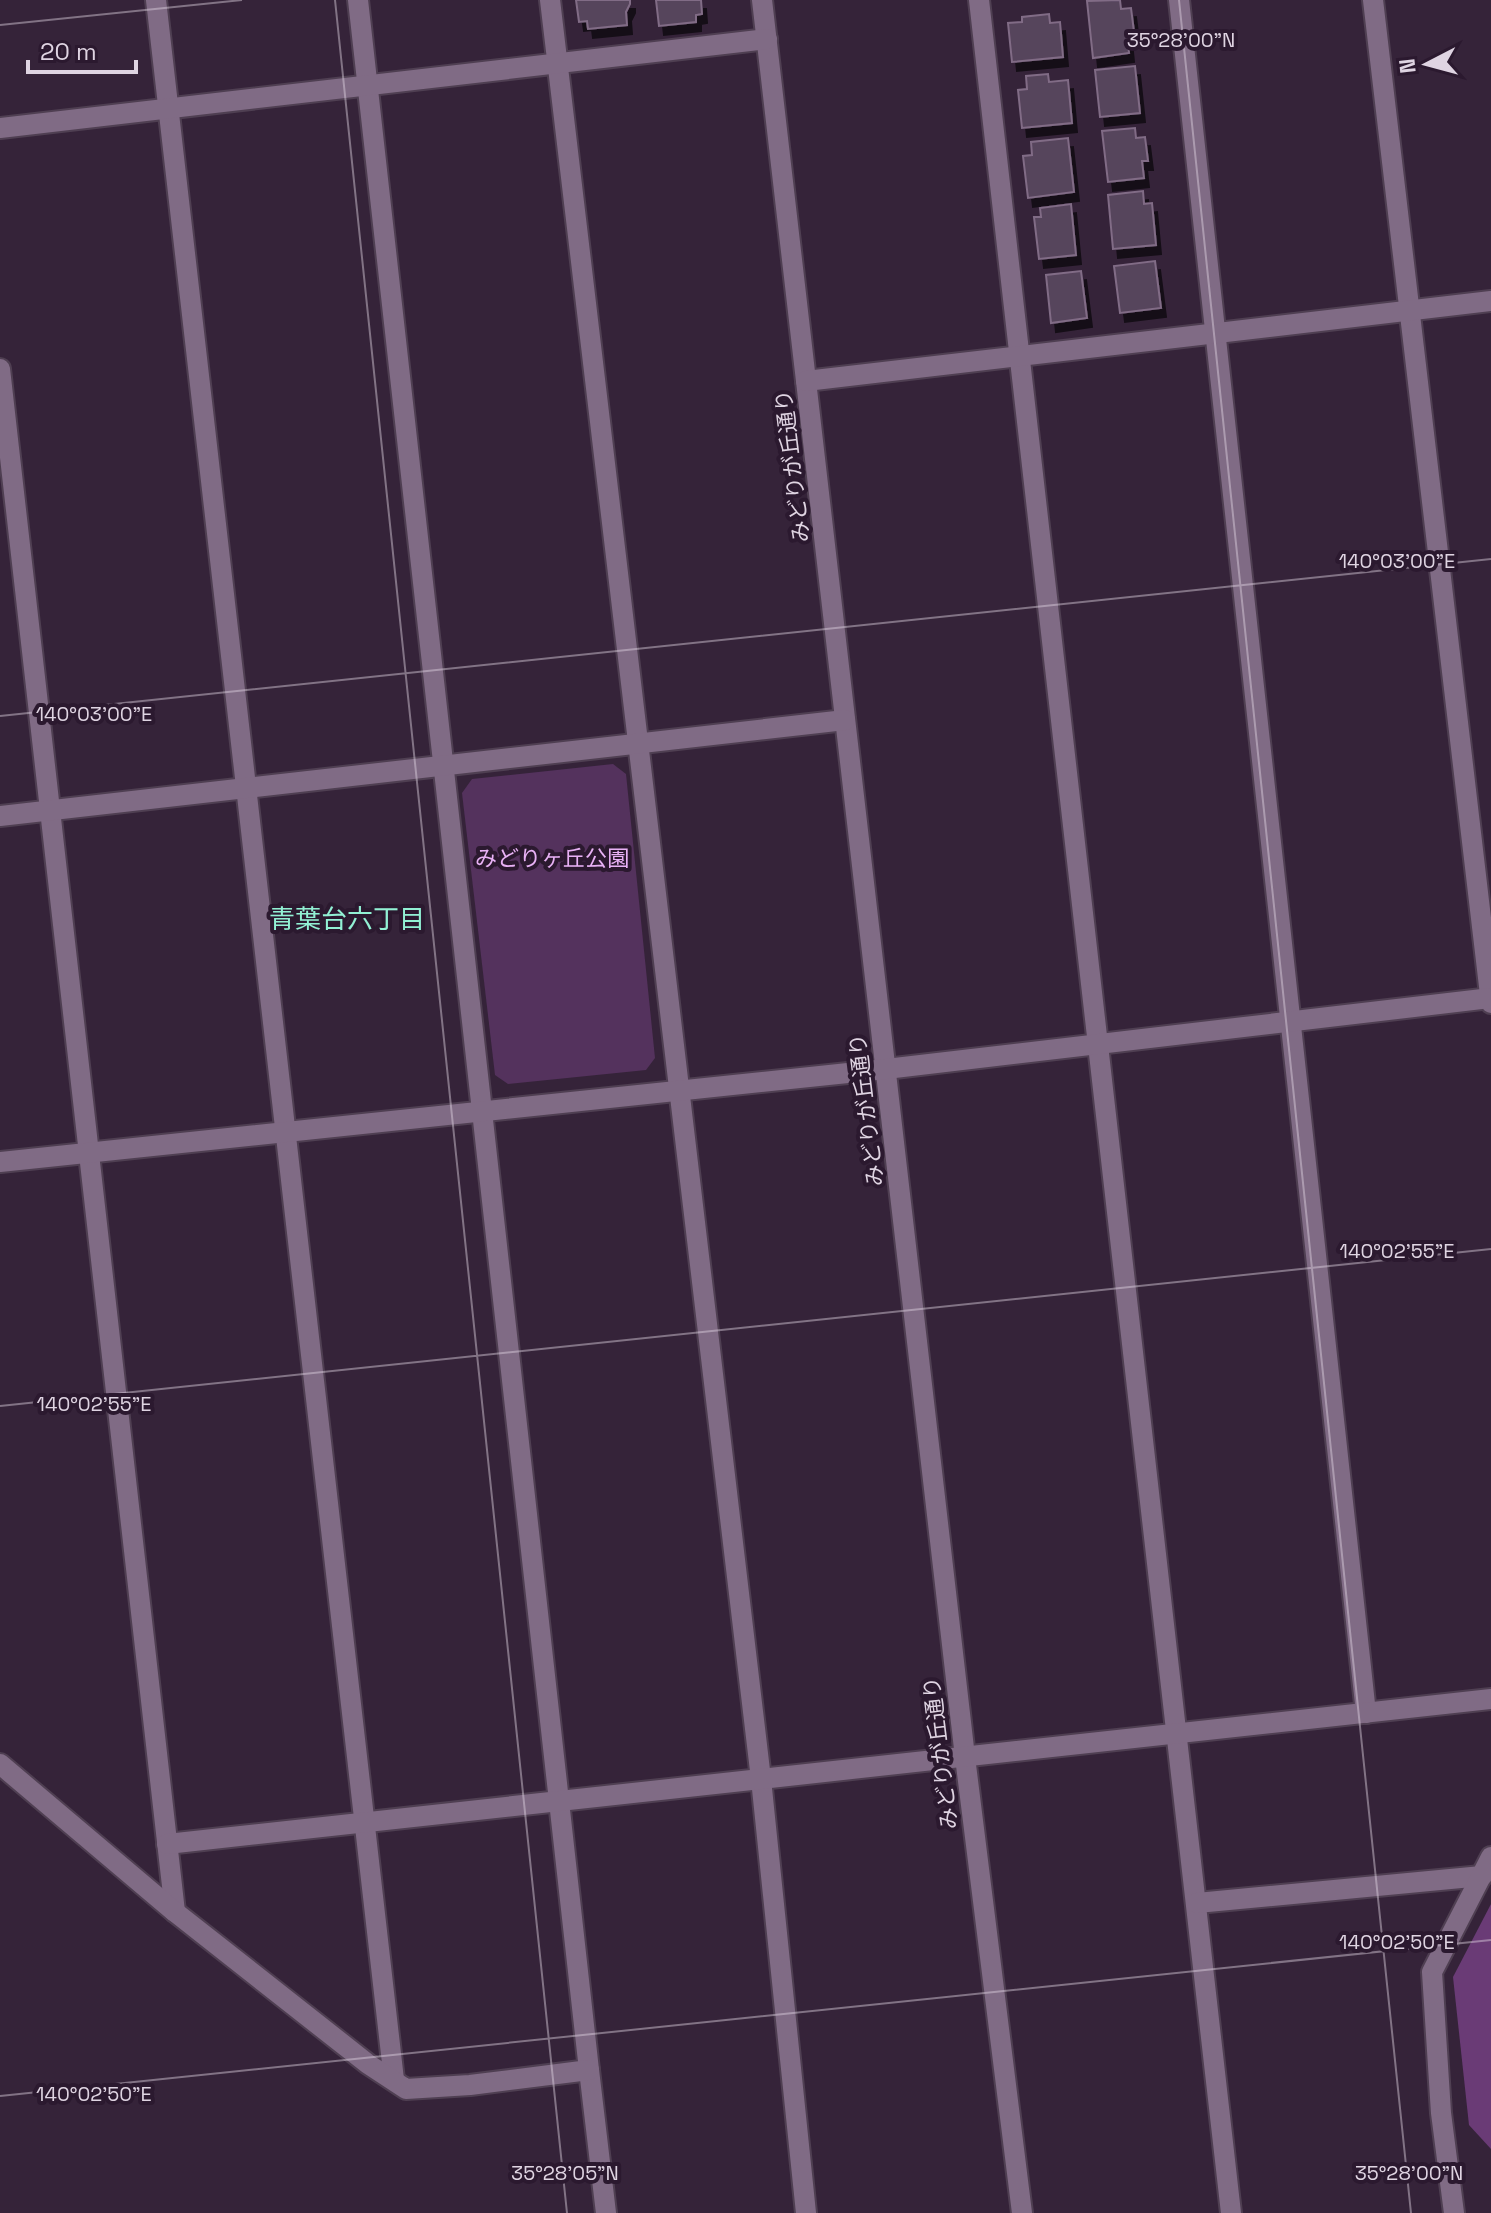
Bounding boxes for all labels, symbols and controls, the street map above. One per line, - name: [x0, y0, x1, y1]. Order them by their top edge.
- scale bar: [28, 24, 136, 74]
- north arrow: [1387, 24, 1467, 104]
- text: 35°28'00"N: [1127, 27, 1235, 53]
- text: 20 m: [40, 36, 97, 67]
- text: N: [1392, 57, 1422, 75]
- street label: みどりが丘通り: [769, 388, 815, 544]
- text: 140°03'00"E: [1339, 548, 1455, 574]
- text: 140°03'00"E: [36, 701, 152, 727]
- park label: みどりヶ丘公園: [475, 844, 629, 872]
- district label: 青葉台六丁目: [269, 902, 425, 936]
- street label: みどりが丘通り: [843, 1032, 889, 1188]
- text: 140°02'55"E: [1340, 1238, 1454, 1264]
- text: 140°02'55"E: [37, 1391, 151, 1417]
- street label: みどりが丘通り: [917, 1675, 963, 1831]
- text: 140°02'50"E: [1339, 1929, 1455, 1955]
- text: 140°02'50"E: [36, 2081, 152, 2107]
- text: 35°28'05"N: [511, 2160, 619, 2186]
- text: 35°28'00"N: [1355, 2160, 1463, 2186]

